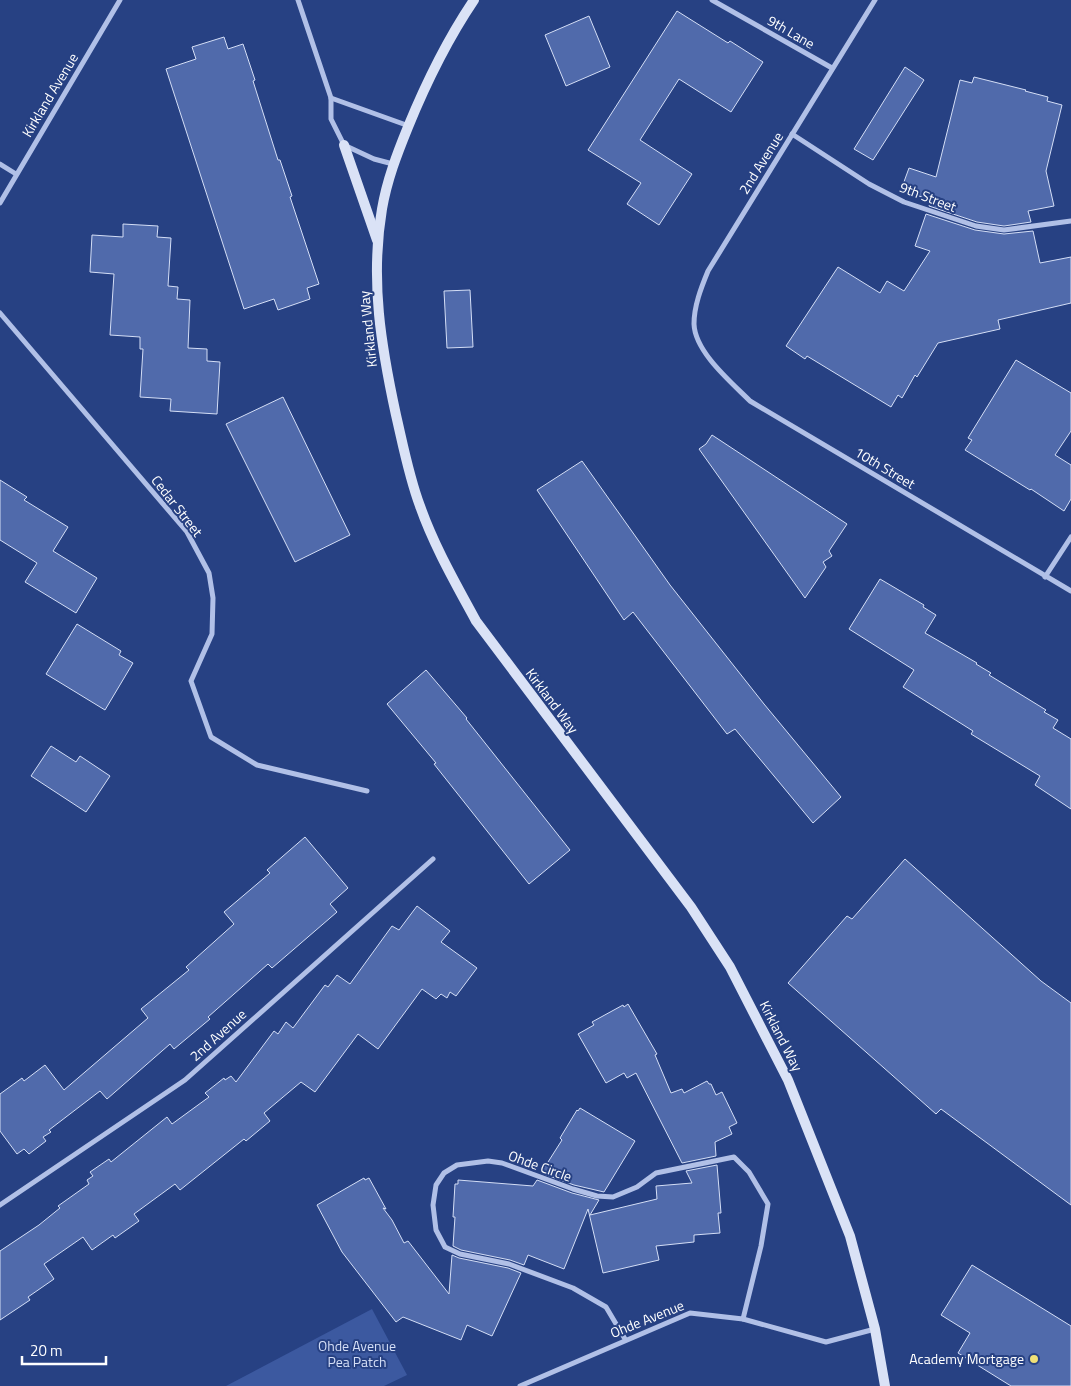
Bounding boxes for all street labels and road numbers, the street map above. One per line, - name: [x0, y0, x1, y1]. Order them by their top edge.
- street label: 9th Lane: [764, 10, 819, 54]
- street label: Kirkland Avenue: [16, 49, 83, 141]
- street label: 2nd Avenue: [733, 128, 788, 198]
- street label: 9th Street: [897, 176, 960, 217]
- street label: Kirkland Way: [353, 290, 382, 368]
- street label: 10th Street: [851, 441, 920, 494]
- street label: Cedar Street: [147, 470, 208, 541]
- street label: Kirkland Way: [521, 664, 584, 738]
- street label: Kirkland Way: [755, 997, 808, 1075]
- street label: 2nd Avenue: [185, 1004, 251, 1066]
- street label: Ohde Circle: [506, 1144, 575, 1187]
- street label: Ohde Avenue: [607, 1294, 687, 1343]

